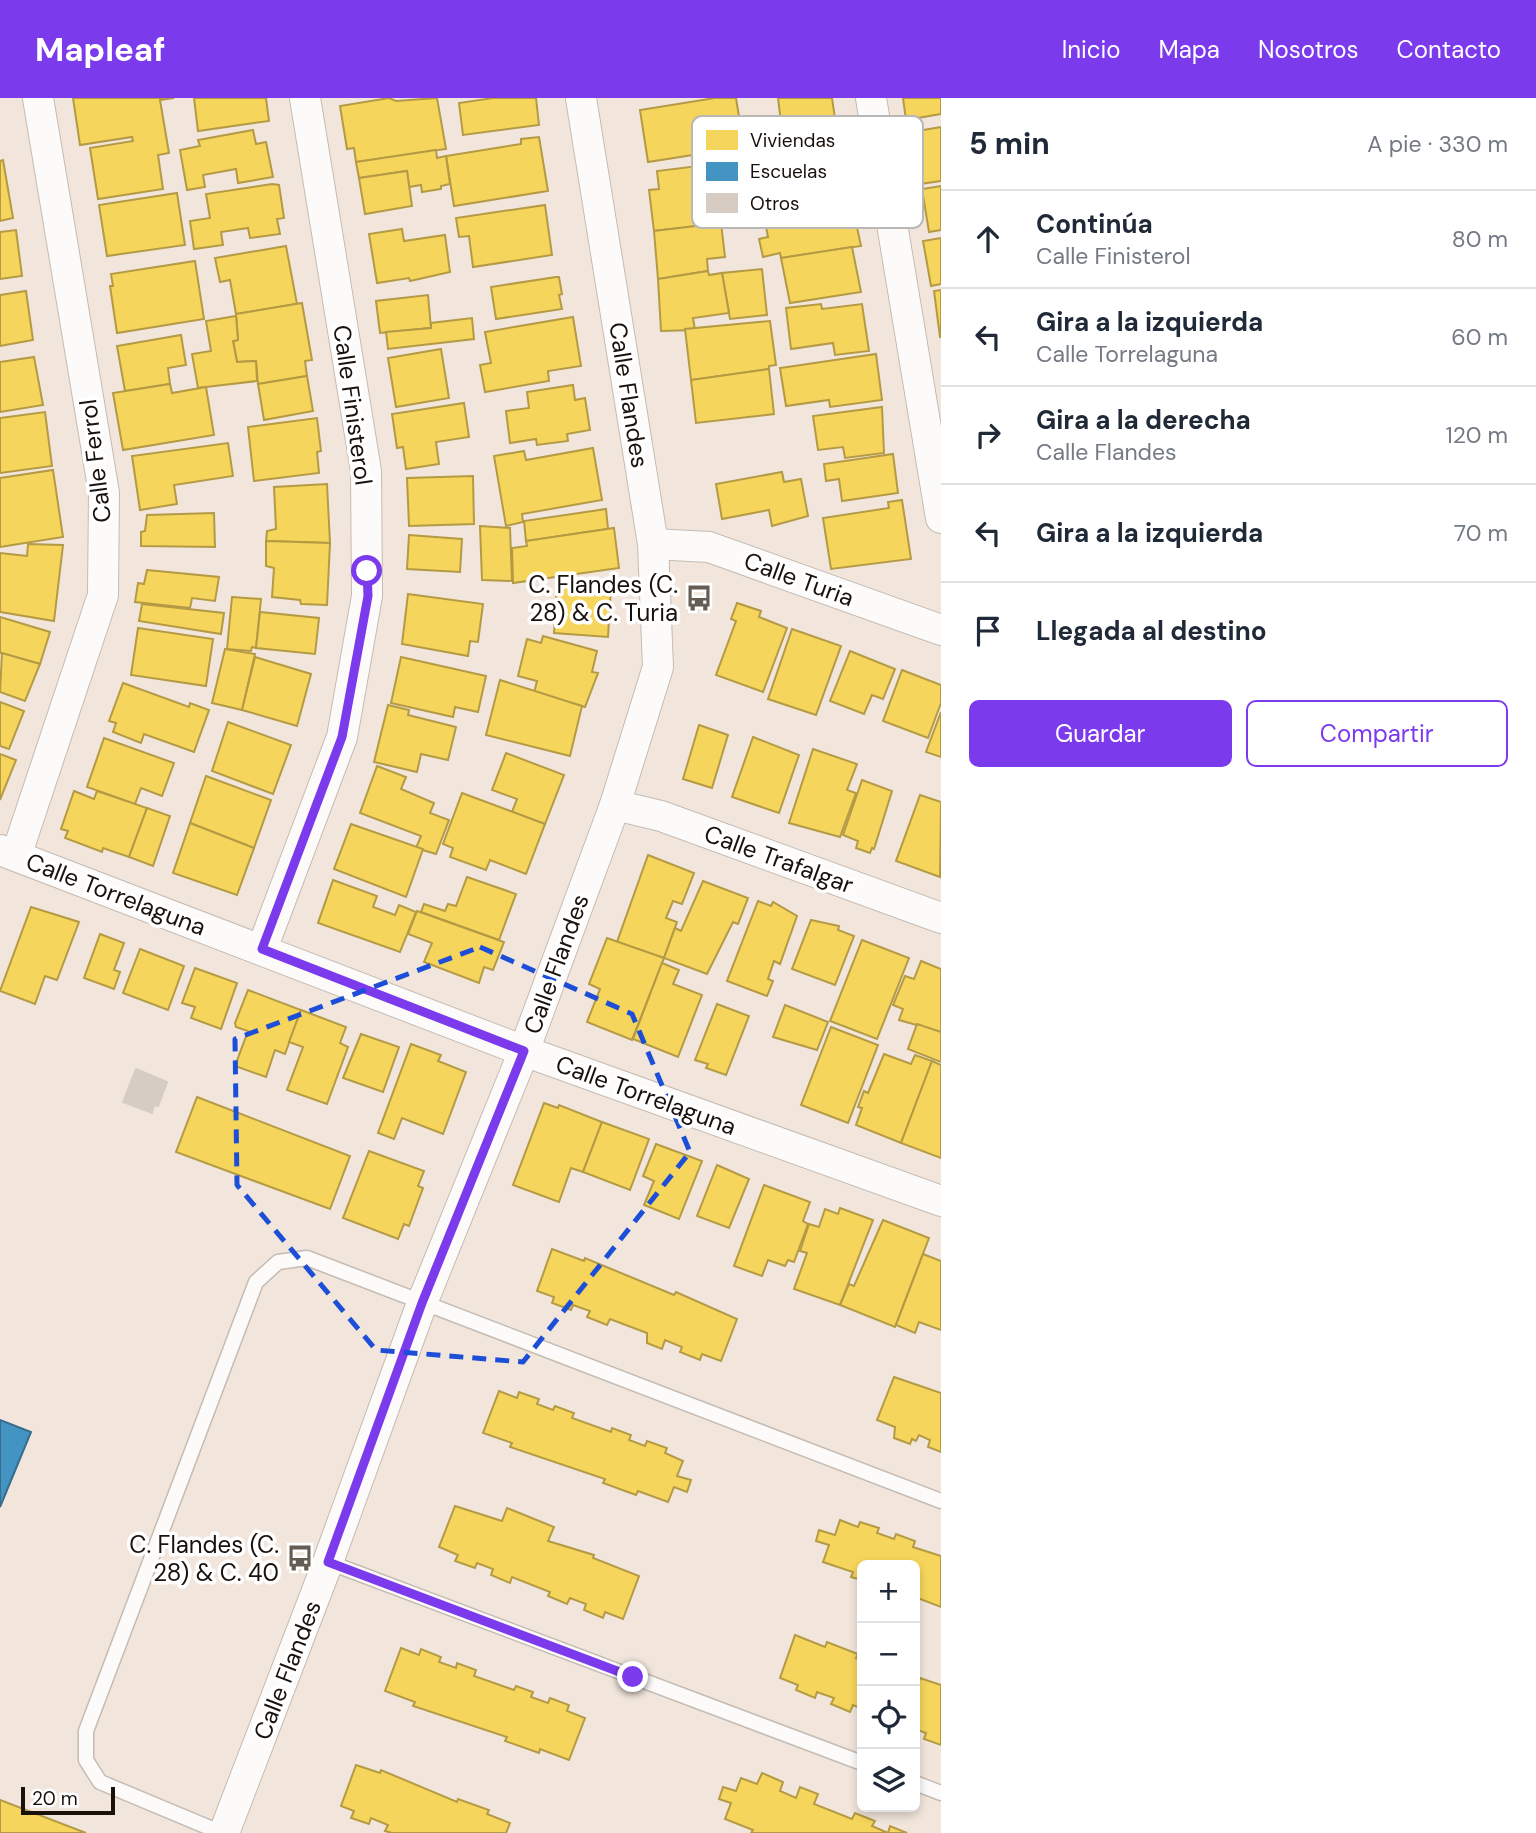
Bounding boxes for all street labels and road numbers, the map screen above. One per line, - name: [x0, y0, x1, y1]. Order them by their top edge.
- street label: Calle Flandes: [602, 320, 656, 470]
- street label: Calle Finisterol: [326, 323, 380, 487]
- street label: Calle Ferrol: [72, 398, 118, 524]
- street label: Calle Turia: [740, 545, 858, 613]
- street label: Calle Trafalgar: [700, 818, 858, 900]
- street label: Calle Torrelaguna: [22, 846, 210, 942]
- street label: Calle Flandes: [516, 890, 596, 1038]
- street label: Calle Torrelaguna: [552, 1048, 740, 1142]
- street label: Calle Flandes: [246, 1596, 328, 1744]

